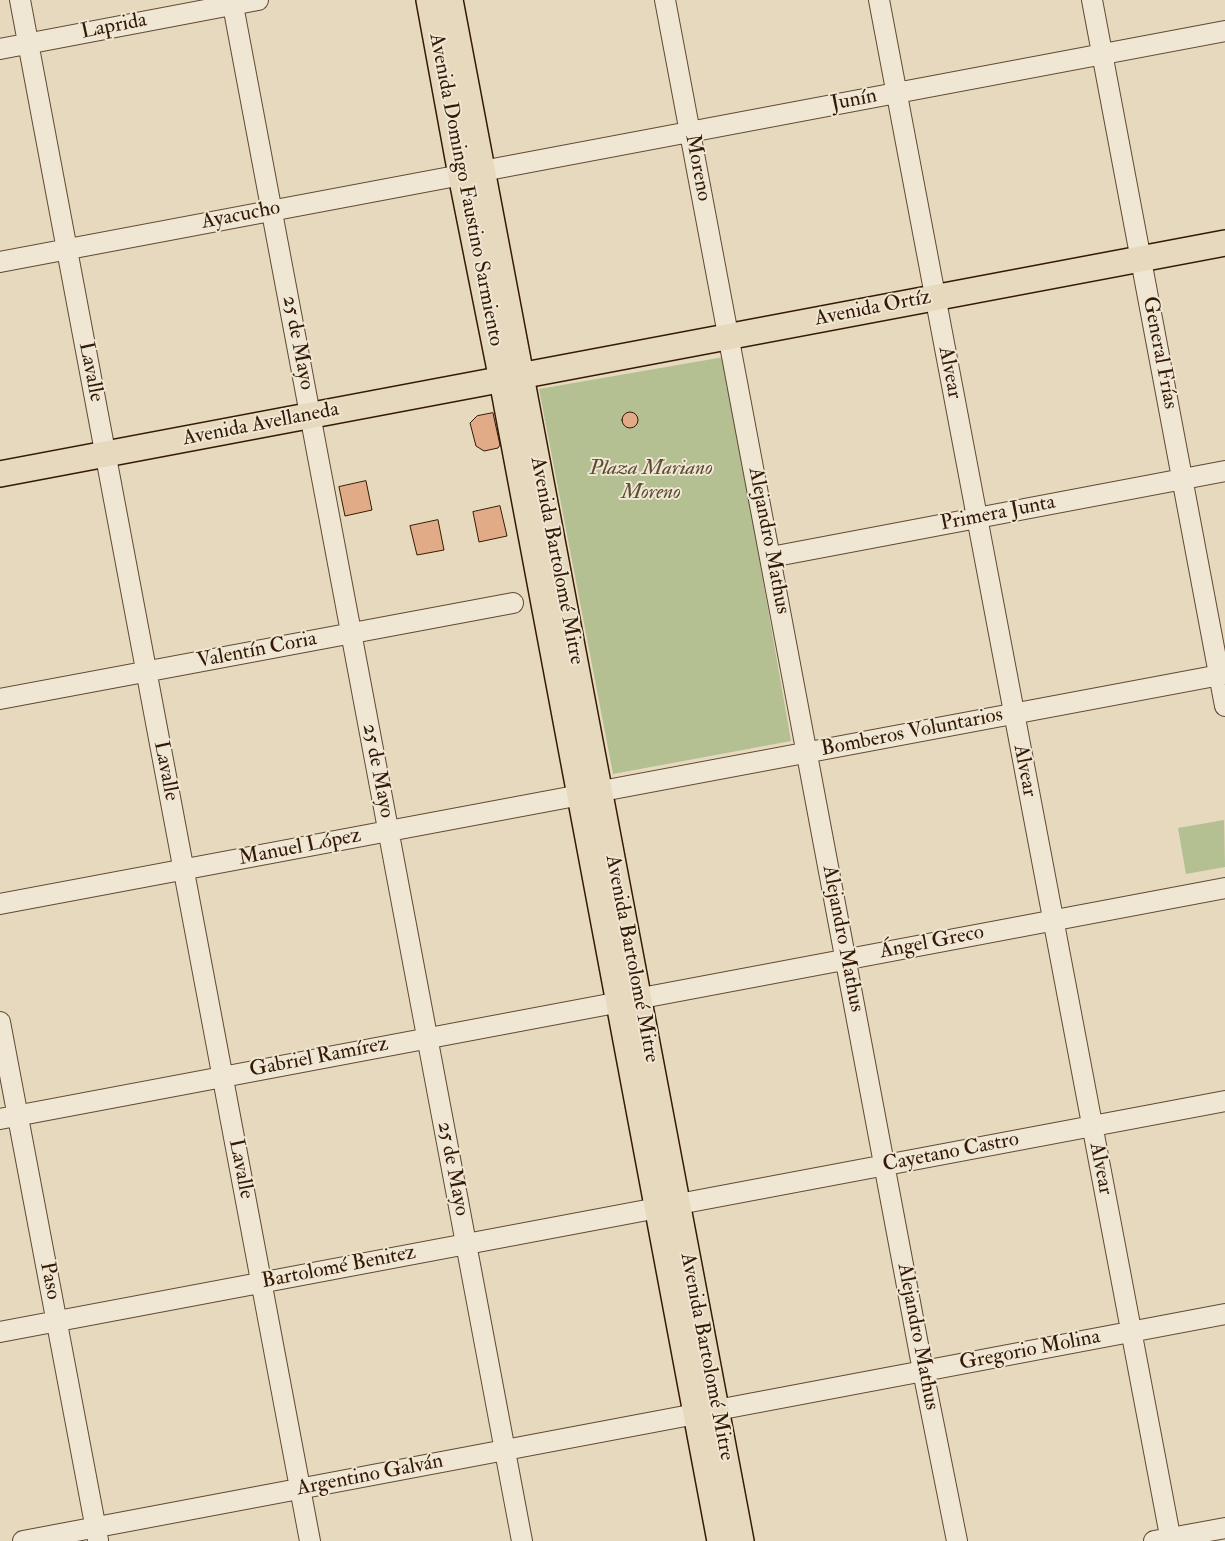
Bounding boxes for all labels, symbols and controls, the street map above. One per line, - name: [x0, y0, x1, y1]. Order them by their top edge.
- street label: Laprida: [79, 8, 149, 46]
- street label: Avenida Domingo Faustino Sarmiento: [422, 31, 508, 349]
- street label: Junín: [829, 84, 879, 118]
- street label: Moreno: [678, 132, 716, 204]
- street label: Ayacucho: [200, 196, 282, 236]
- street label: Avenida Ortíz: [813, 285, 933, 333]
- street label: 25 de Mayo: [276, 294, 318, 392]
- street label: General Frías: [1136, 295, 1182, 411]
- street label: Lavalle: [72, 340, 108, 404]
- street label: Alvear: [932, 345, 966, 401]
- street label: Avenida Avellaneda: [181, 397, 341, 453]
- street label: Avenida Bartolomé Mitre: [523, 455, 589, 667]
- park label: Plaza Mariano Moreno: [589, 456, 713, 506]
- street label: Alejandro Mathus: [741, 466, 795, 616]
- street label: Primera Junta: [938, 491, 1058, 537]
- street label: Valentín Coria: [195, 627, 319, 675]
- street label: Bomberos Voluntarios: [819, 703, 1005, 763]
- street label: 25 de Mayo: [356, 722, 398, 820]
- street label: Lavalle: [147, 739, 183, 803]
- street label: Alvear: [1007, 743, 1041, 799]
- street label: Manuel López: [237, 824, 363, 872]
- street label: Avenida Bartolomé Mitre: [598, 853, 664, 1065]
- street label: Alejandro Mathus: [815, 864, 869, 1014]
- street label: Ángel Greco: [878, 921, 986, 965]
- street label: Gabriel Ramírez: [248, 1032, 390, 1084]
- street label: 25 de Mayo: [431, 1120, 473, 1218]
- street label: Cayetano Castro: [881, 1127, 1021, 1179]
- street label: Lavalle: [222, 1137, 258, 1201]
- street label: Alvear: [1083, 1141, 1117, 1197]
- street label: Bartolomé Benitez: [260, 1241, 418, 1295]
- street label: Avenida Bartolomé Mitre: [673, 1251, 739, 1463]
- street label: Paso: [33, 1260, 65, 1302]
- street label: Alejandro Mathus: [890, 1262, 944, 1412]
- street label: Gregorio Molina: [957, 1325, 1103, 1377]
- street label: Argentino Galván: [295, 1449, 445, 1503]

